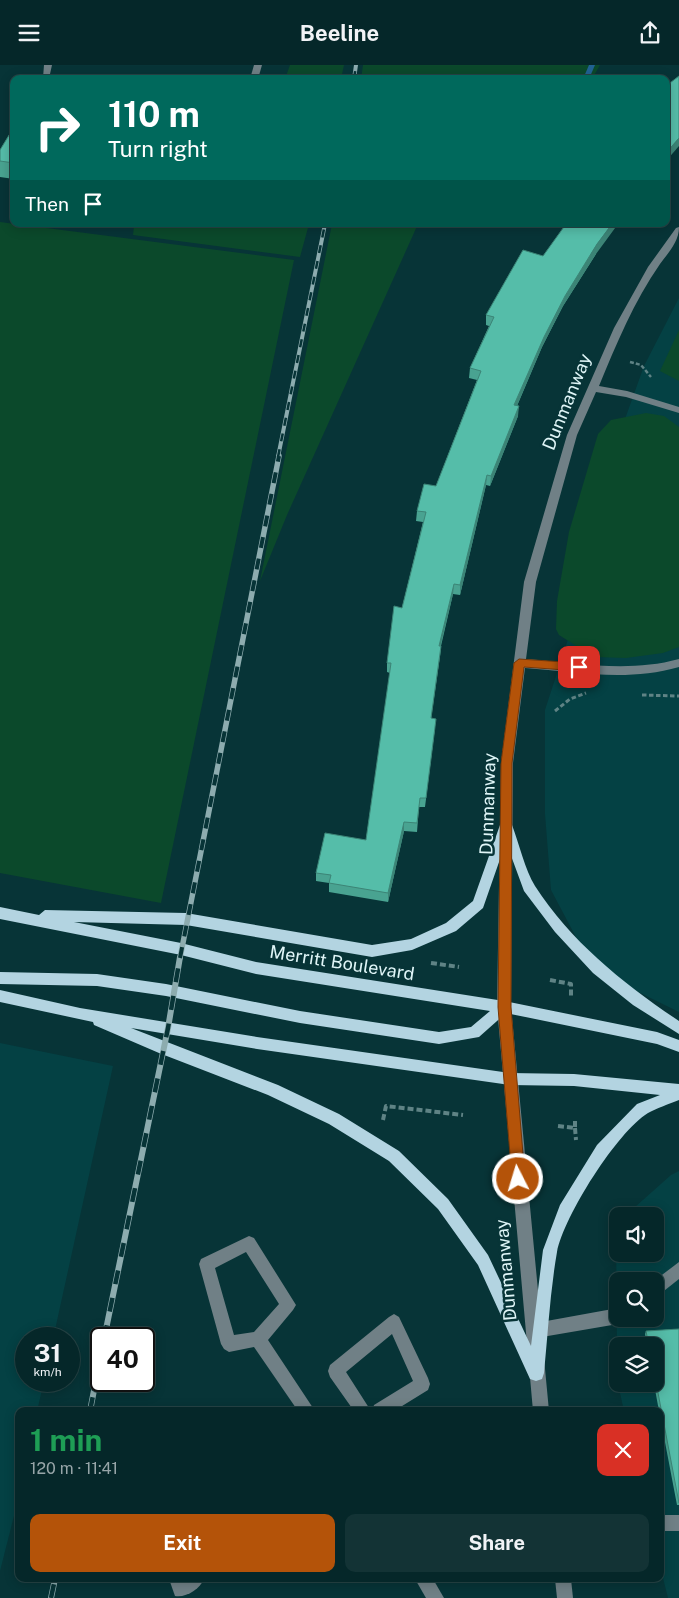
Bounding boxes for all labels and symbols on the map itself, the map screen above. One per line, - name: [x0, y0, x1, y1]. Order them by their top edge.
- street label: Dunmanway: [538, 350, 596, 453]
- pin: [558, 646, 600, 688]
- street label: Dunmanway: [475, 752, 500, 855]
- street label: Merritt Boulevard: [268, 941, 416, 984]
- position arrow: [491, 1152, 543, 1204]
- street label: Dunmanway: [491, 1218, 520, 1322]
- speed limit sign: 40: [90, 1327, 155, 1392]

